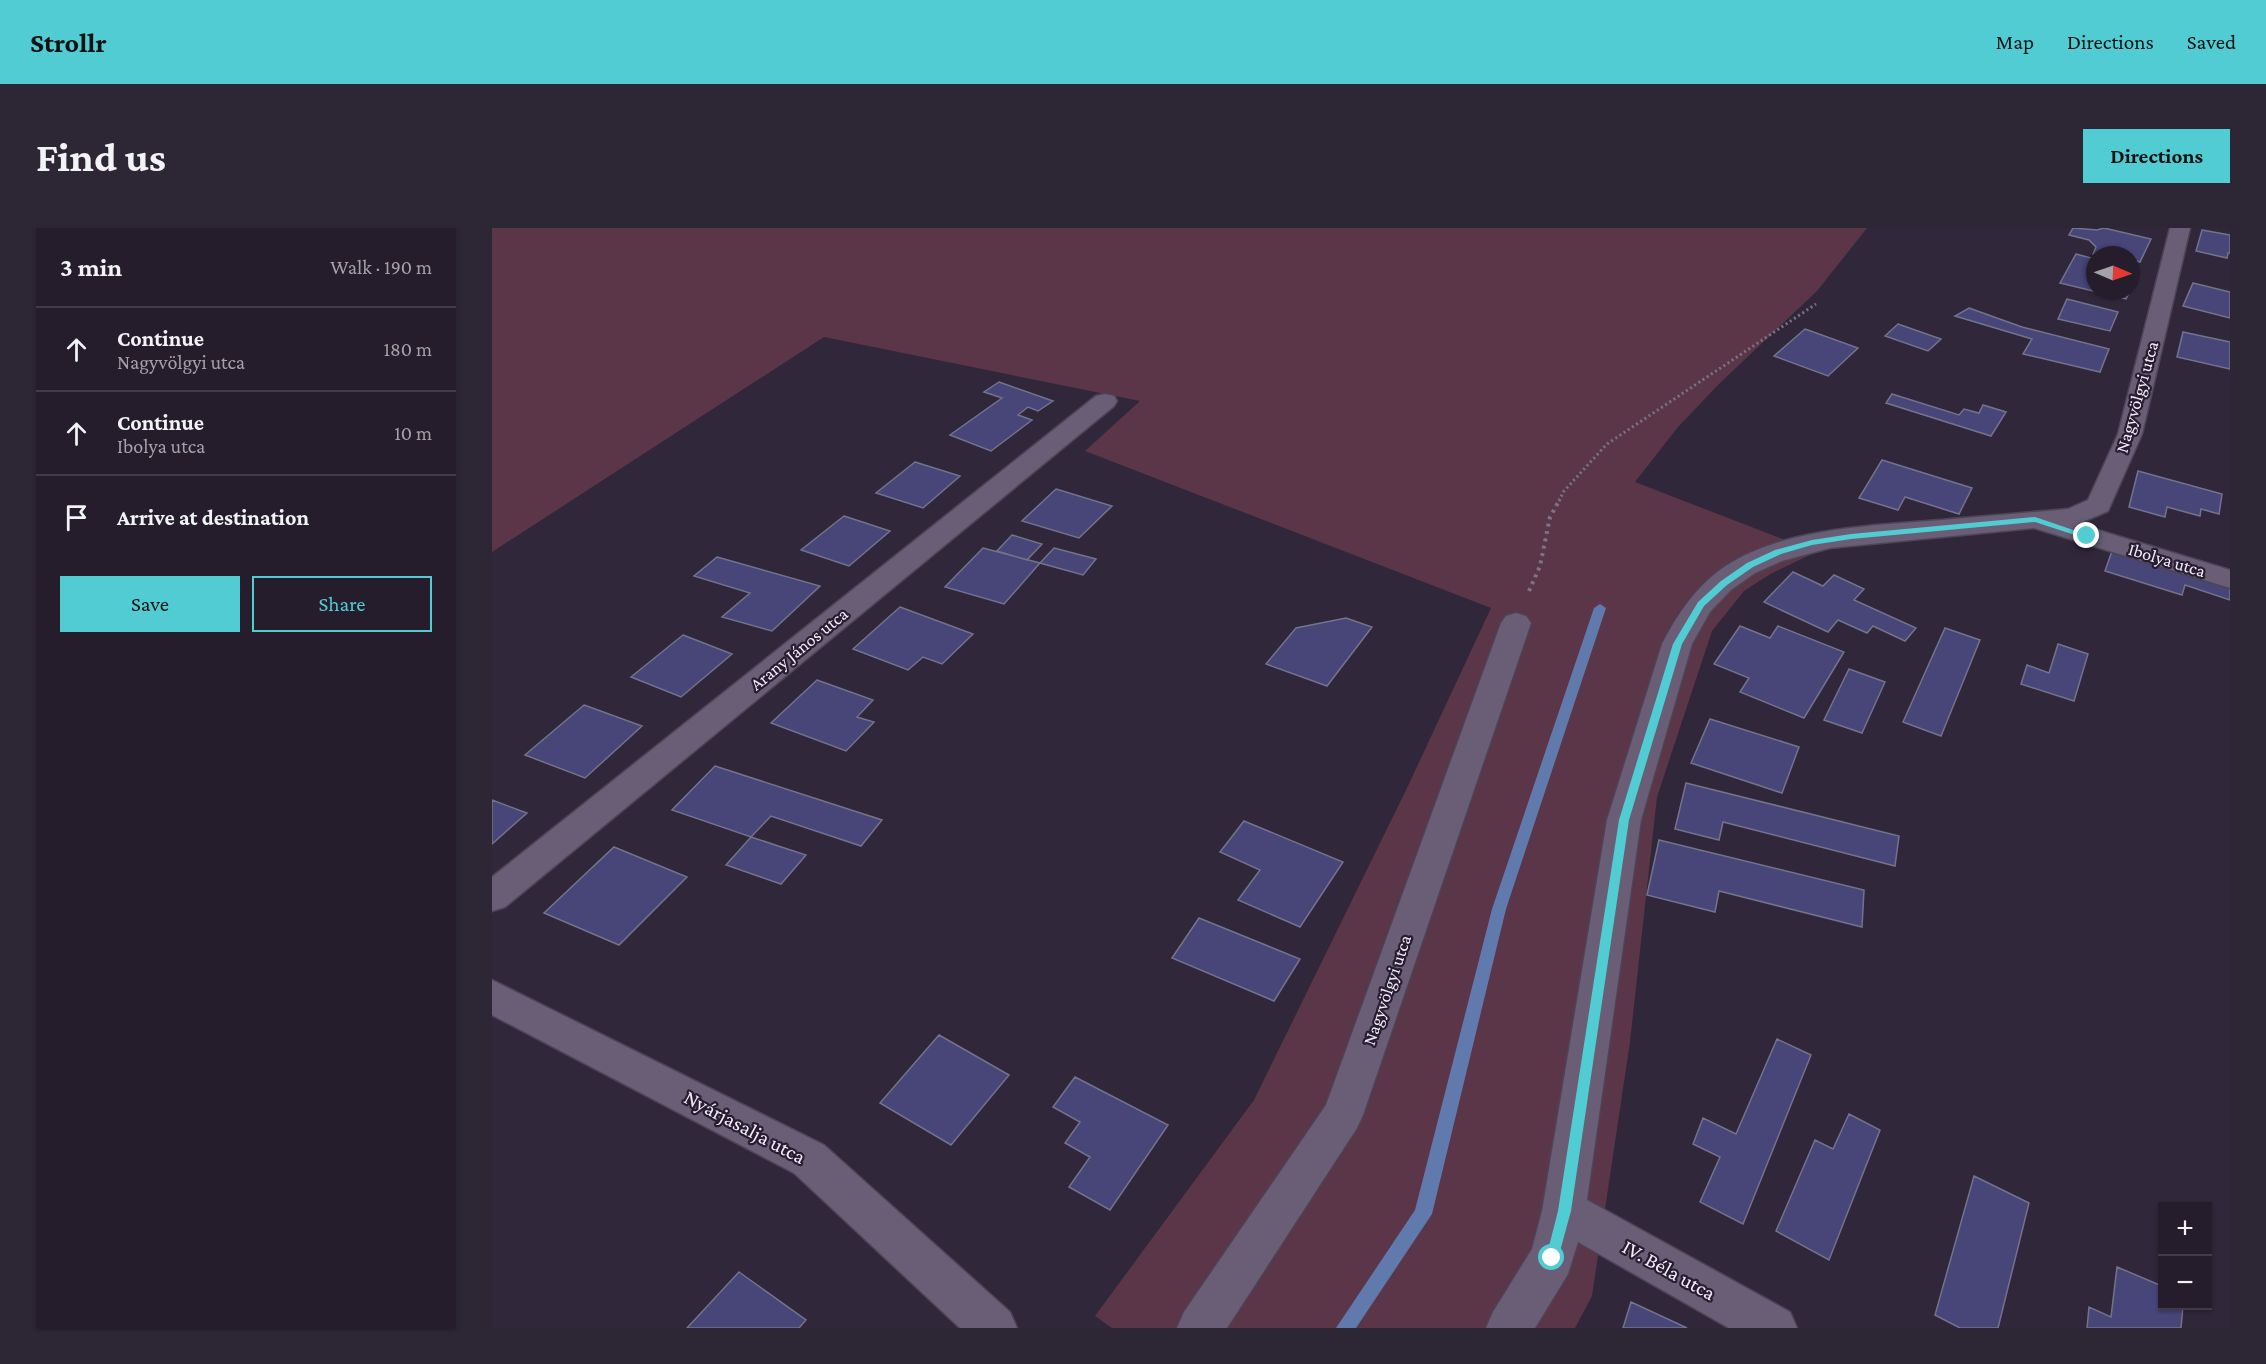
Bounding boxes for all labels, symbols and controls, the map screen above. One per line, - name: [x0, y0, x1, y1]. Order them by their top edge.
- text: Strollr: [30, 27, 107, 58]
- text: Map: [1996, 30, 2034, 54]
- text: Directions: [2067, 30, 2154, 54]
- text: Saved: [2187, 30, 2236, 54]
- button: Directions: [2083, 129, 2230, 183]
- text: Find us: [36, 133, 166, 180]
- north arrow: [2086, 246, 2140, 300]
- text: 3 min: [60, 253, 122, 282]
- text: Walk · 190 m: [330, 256, 432, 278]
- text: Continue: [117, 326, 204, 351]
- icon: ahead: [60, 333, 93, 366]
- text: 180 m: [383, 338, 432, 360]
- street label: Nagyvölgyi utca: [2111, 339, 2163, 455]
- text: Nagyvölgyi utca: [117, 351, 245, 373]
- text: Continue: [117, 410, 204, 435]
- icon: ahead: [60, 417, 93, 450]
- text: 10 m: [394, 422, 432, 444]
- text: Ibolya utca: [117, 435, 205, 457]
- icon: arrive: [60, 501, 93, 534]
- text: Arrive at destination: [117, 505, 309, 530]
- route end: [2073, 522, 2099, 548]
- street label: Ibolya utca: [2126, 539, 2208, 581]
- button: Save: [60, 576, 240, 632]
- button: Share: [252, 576, 432, 632]
- street label: Arany János utca: [746, 604, 852, 694]
- street label: Nagyvölgyi utca: [1359, 932, 1415, 1048]
- street label: Nyárjasalja utca: [680, 1085, 810, 1169]
- map controls: [2158, 1202, 2212, 1310]
- button: +: [2158, 1202, 2212, 1256]
- street label: IV. Béla utca: [1618, 1235, 1720, 1306]
- route start: [1538, 1244, 1564, 1270]
- button: −: [2158, 1256, 2212, 1310]

